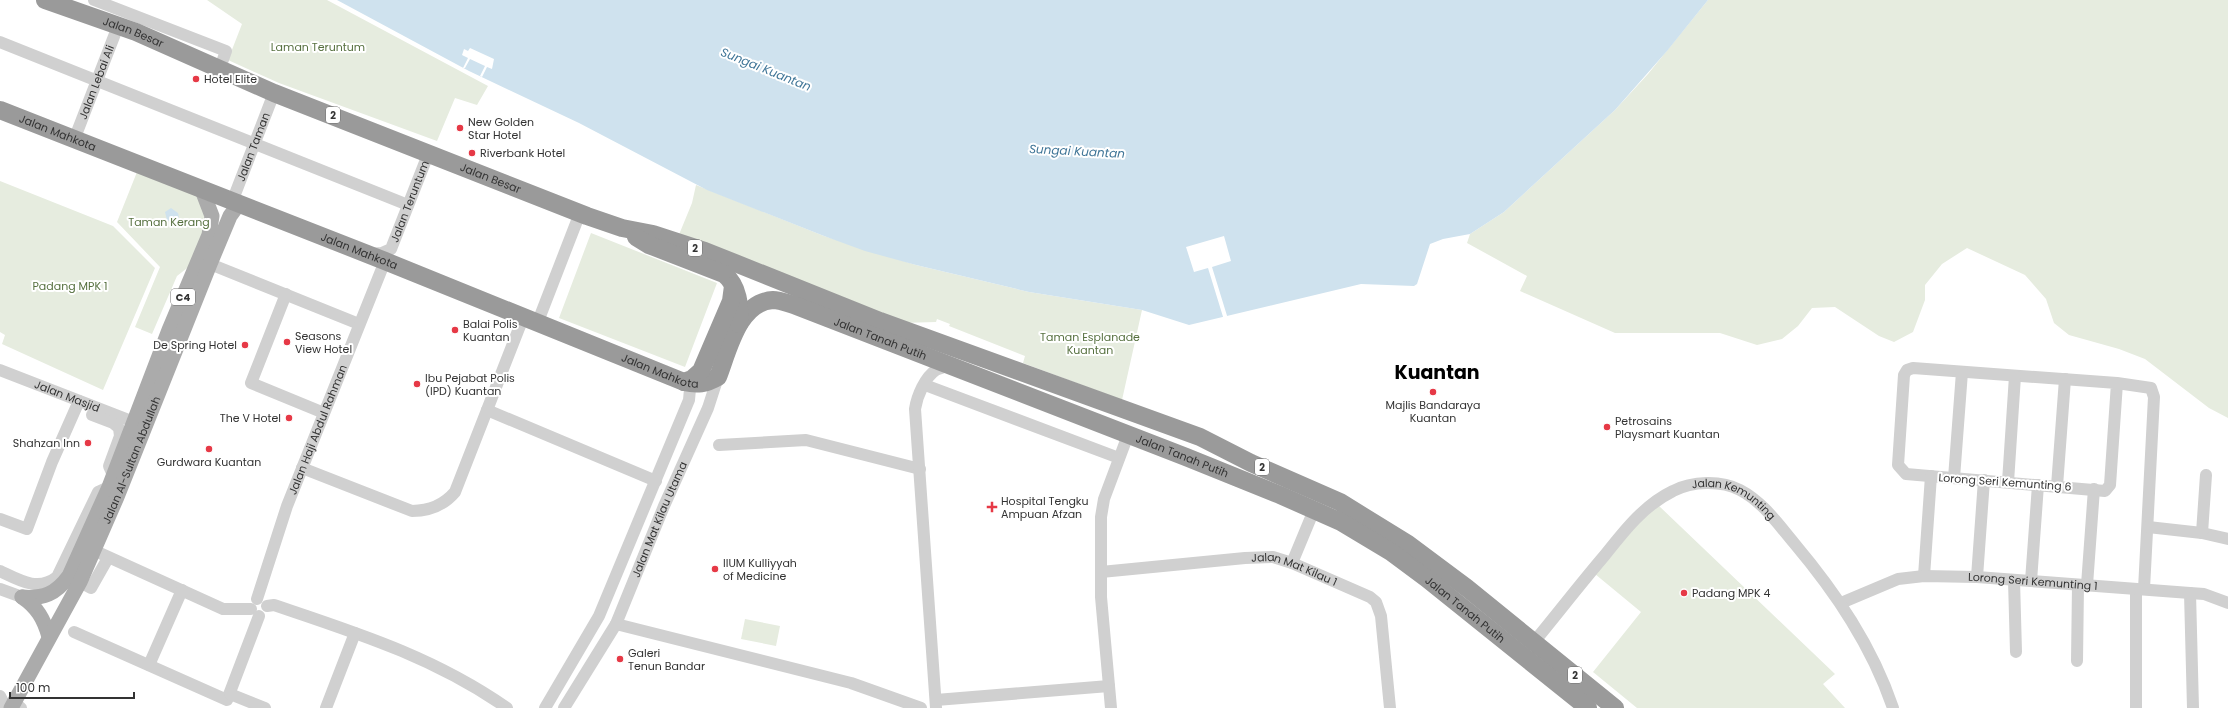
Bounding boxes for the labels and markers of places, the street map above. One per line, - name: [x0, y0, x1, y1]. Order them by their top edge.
- place label: Hotel Elite: [204, 71, 257, 87]
- marker: Hotel Elite: [191, 74, 201, 84]
- place label: New Golden Star Hotel: [468, 114, 534, 143]
- marker: New Golden Star Hotel: [455, 123, 465, 133]
- place label: Riverbank Hotel: [480, 145, 565, 161]
- marker: Riverbank Hotel: [467, 148, 477, 158]
- place label: Balai Polis Kuantan: [463, 316, 518, 345]
- marker: Balai Polis Kuantan: [450, 325, 460, 335]
- place label: Seasons View Hotel: [295, 328, 352, 357]
- place label: De Spring Hotel: [153, 337, 237, 353]
- marker: Seasons View Hotel: [282, 337, 292, 347]
- marker: De Spring Hotel: [240, 340, 250, 350]
- place label: Ibu Pejabat Polis (IPD) Kuantan: [425, 370, 515, 399]
- marker: Ibu Pejabat Polis (IPD) Kuantan: [412, 379, 422, 389]
- marker: Majlis Bandaraya Kuantan: [1428, 387, 1438, 397]
- place label: Majlis Bandaraya Kuantan: [1386, 397, 1480, 426]
- place label: The V Hotel: [220, 410, 281, 426]
- marker: The V Hotel: [284, 413, 294, 423]
- place label: Petrosains Playsmart Kuantan: [1615, 413, 1720, 442]
- marker: Petrosains Playsmart Kuantan: [1602, 422, 1612, 432]
- place label: Shahzan Inn: [13, 435, 80, 451]
- marker: Shahzan Inn: [83, 438, 93, 448]
- marker: Gurdwara Kuantan: [204, 444, 214, 454]
- place label: Gurdwara Kuantan: [157, 454, 261, 470]
- place label: Hospital Tengku Ampuan Afzan: [1001, 493, 1089, 522]
- marker: Hospital Tengku Ampuan Afzan: [986, 501, 998, 513]
- place label: IIUM Kulliyyah of Medicine: [723, 555, 797, 584]
- marker: IIUM Kulliyyah of Medicine: [710, 564, 720, 574]
- place label: Padang MPK 4: [1692, 585, 1770, 601]
- marker: Padang MPK 4: [1679, 588, 1689, 598]
- place label: Galeri Tenun Bandar: [628, 645, 705, 674]
- marker: Galeri Tenun Bandar: [615, 654, 625, 664]

